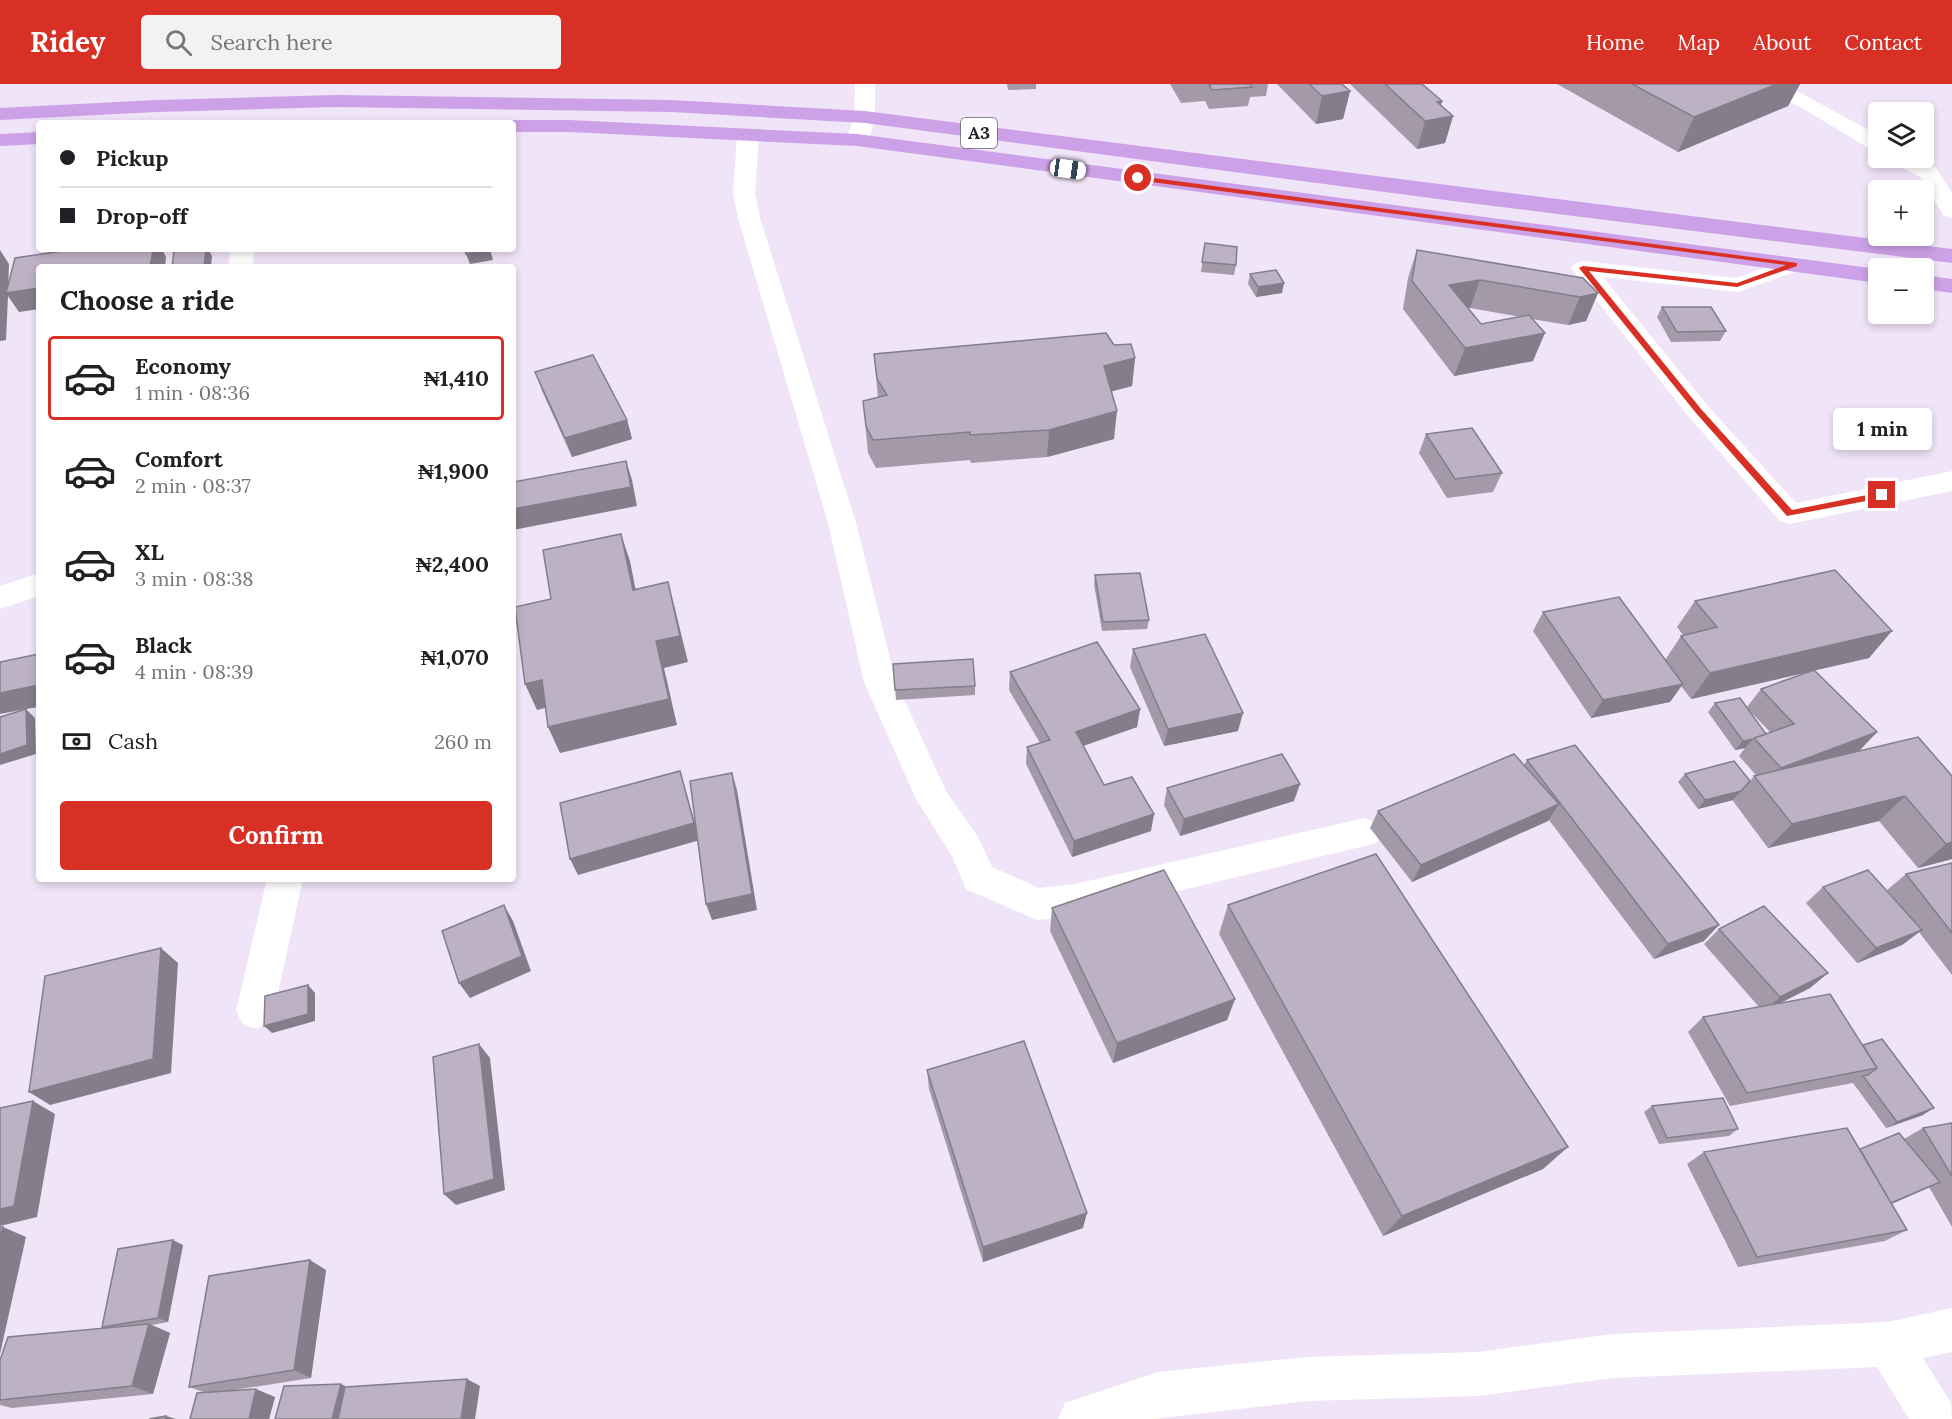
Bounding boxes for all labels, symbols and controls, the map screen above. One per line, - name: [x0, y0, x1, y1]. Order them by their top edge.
- search box: [141, 15, 561, 69]
- text: Ridey: [30, 24, 105, 60]
- icon: search: [162, 26, 195, 59]
- text: Search here: [210, 28, 333, 56]
- text: Home: [1586, 29, 1644, 56]
- text: Map: [1677, 29, 1720, 56]
- text: About: [1753, 29, 1811, 56]
- text: Contact: [1844, 29, 1922, 56]
- map controls: [1868, 102, 1934, 324]
- button: layers: [1868, 102, 1934, 168]
- road number: A3: [961, 118, 997, 148]
- text: Pickup: [96, 144, 169, 172]
- car: [1049, 158, 1087, 180]
- route start: [1124, 164, 1151, 191]
- button: +: [1868, 180, 1934, 246]
- text: Drop-off: [96, 202, 188, 230]
- button: −: [1868, 258, 1934, 324]
- text: Choose a ride: [60, 283, 234, 317]
- icon: car: [63, 351, 117, 405]
- text: Economy: [135, 352, 231, 380]
- text: ₦1,410: [424, 364, 489, 392]
- text: 1 min · 08:36: [135, 380, 250, 405]
- callout: 1 min: [1832, 408, 1932, 450]
- text: 1 min: [1857, 416, 1908, 441]
- icon: car: [63, 444, 117, 498]
- text: Comfort: [135, 445, 223, 473]
- text: ₦1,900: [418, 457, 489, 485]
- text: 2 min · 08:37: [135, 473, 251, 498]
- route end: [1868, 481, 1895, 508]
- icon: car: [63, 537, 117, 591]
- text: XL: [135, 538, 164, 566]
- text: ₦2,400: [416, 550, 489, 578]
- text: 3 min · 08:38: [135, 566, 254, 591]
- icon: car: [63, 630, 117, 684]
- text: Black: [135, 631, 192, 659]
- text: ₦1,070: [421, 643, 489, 671]
- text: 4 min · 08:39: [135, 659, 254, 684]
- icon: cash: [60, 725, 93, 758]
- text: Cash: [108, 727, 158, 755]
- text: 260 m: [434, 729, 492, 754]
- button: Confirm: [60, 801, 492, 870]

